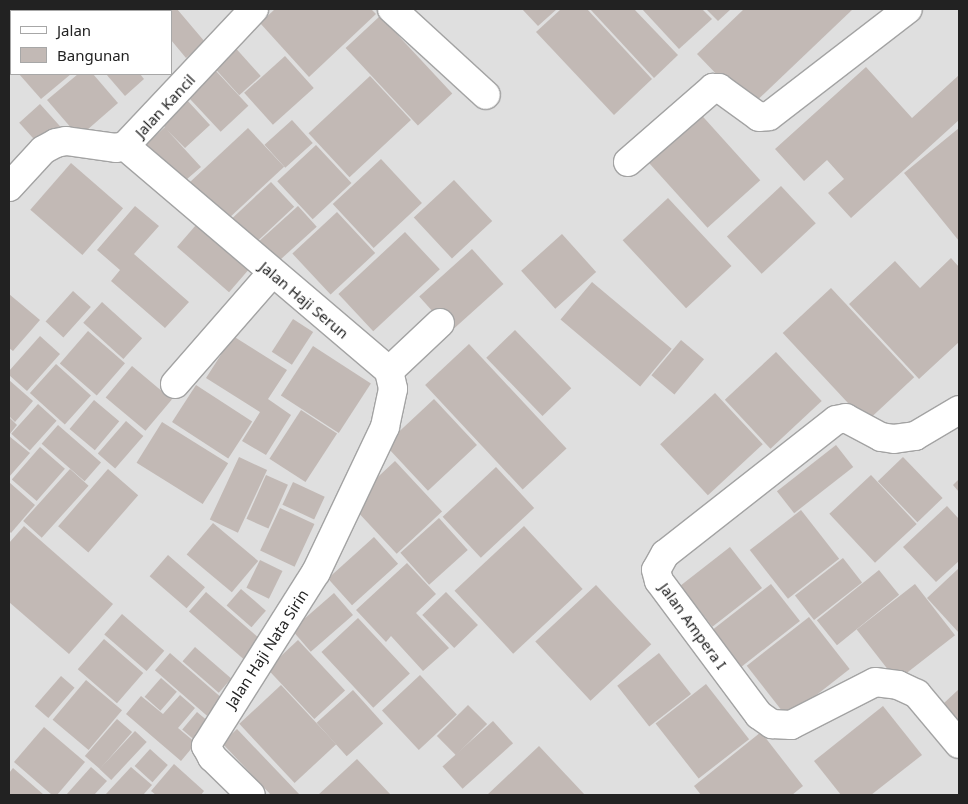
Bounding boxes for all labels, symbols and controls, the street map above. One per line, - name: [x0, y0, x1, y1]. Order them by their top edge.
- legend: [10, 10, 172, 75]
- text: Jalan: [57, 20, 91, 40]
- text: Bangunan: [57, 45, 130, 65]
- street label: Jalan Kancil: [131, 71, 199, 141]
- street label: Jalan Haji Serun: [256, 258, 352, 342]
- street label: Jalan Ampera I: [656, 579, 730, 673]
- street label: Jalan Haji Nata Sirin: [222, 586, 312, 712]

